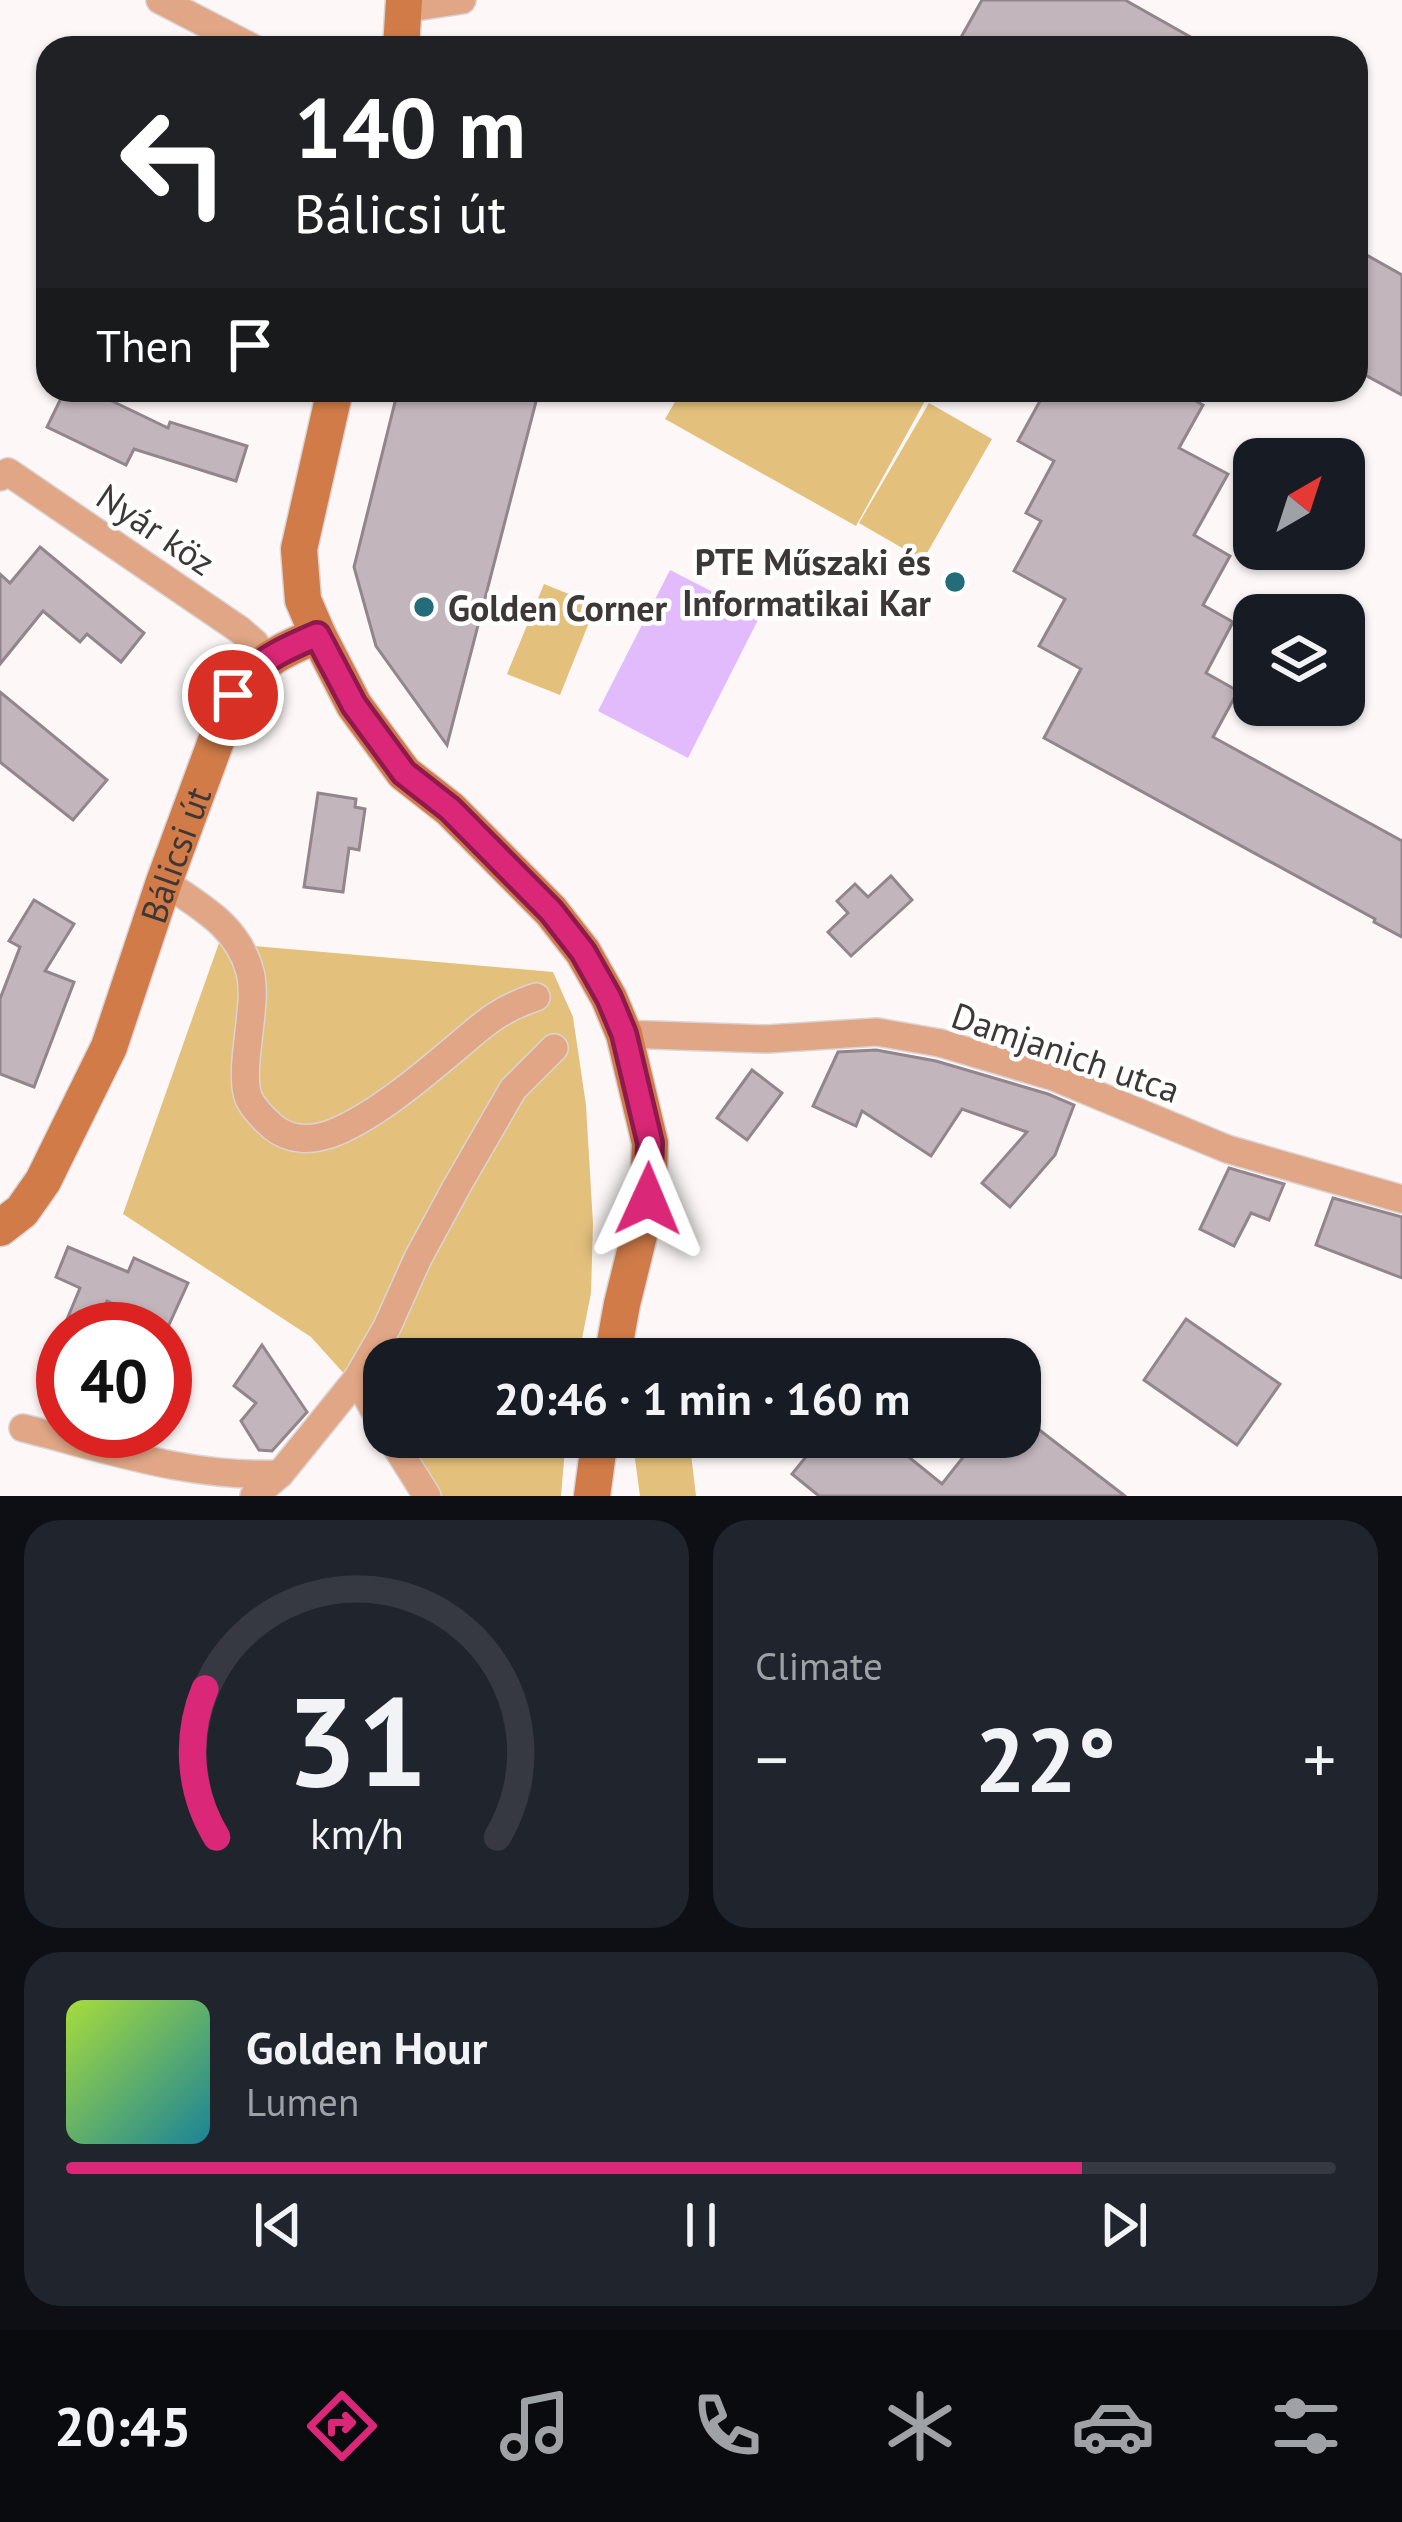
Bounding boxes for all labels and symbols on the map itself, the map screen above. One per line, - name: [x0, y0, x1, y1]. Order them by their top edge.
- north arrow: [1233, 438, 1365, 570]
- street label: Nyár köz: [88, 473, 224, 585]
- place label: PTE Műszaki és Informatikai Kar: [682, 538, 931, 626]
- marker: PTE Műszaki és Informatikai Kar: [942, 569, 968, 595]
- place label: Golden Corner: [448, 584, 667, 631]
- marker: Golden Corner: [411, 594, 437, 620]
- pin: [182, 644, 284, 746]
- street label: Bálicsi út: [129, 780, 221, 929]
- street label: Damjanich utca: [946, 991, 1186, 1113]
- position arrow: [585, 1136, 711, 1262]
- speed limit sign: 40: [36, 1302, 192, 1458]

